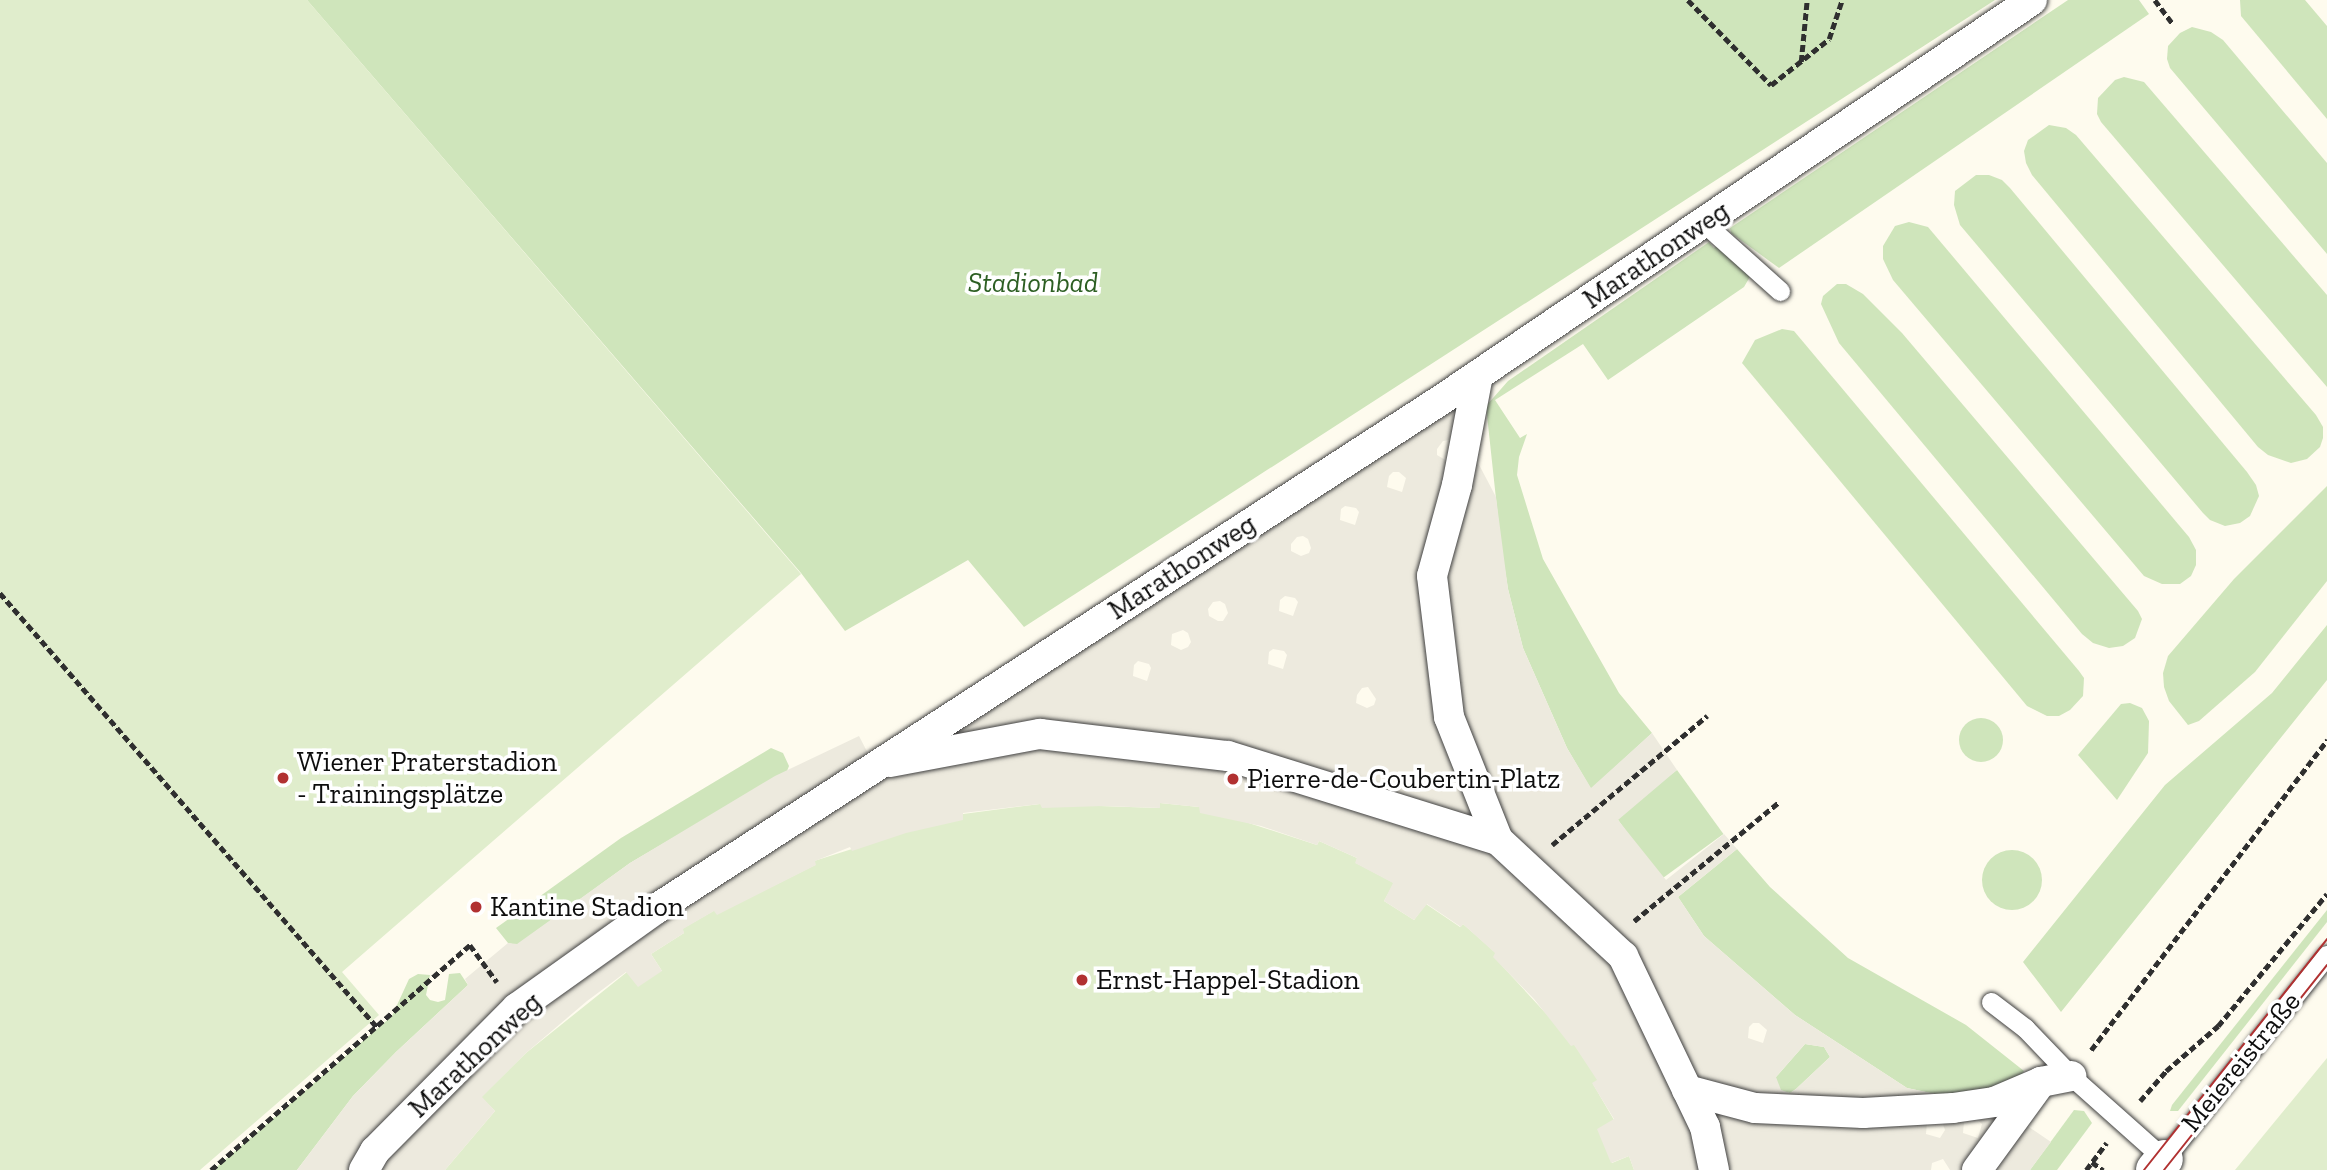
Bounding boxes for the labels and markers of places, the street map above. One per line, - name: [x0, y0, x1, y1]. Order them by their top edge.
- place label: Wiener Praterstadion - Trainingsplätze: [297, 745, 557, 811]
- place label: Pierre-de-Coubertin-Platz: [1247, 762, 1560, 796]
- marker: Wiener Praterstadion - Trainingsplätze: [275, 770, 291, 786]
- marker: Pierre-de-Coubertin-Platz: [1225, 771, 1241, 787]
- place label: Kantine Stadion: [490, 890, 684, 924]
- marker: Kantine Stadion: [468, 899, 484, 915]
- place label: Ernst-Happel-Stadion: [1096, 963, 1360, 997]
- marker: Ernst-Happel-Stadion: [1074, 972, 1090, 988]

